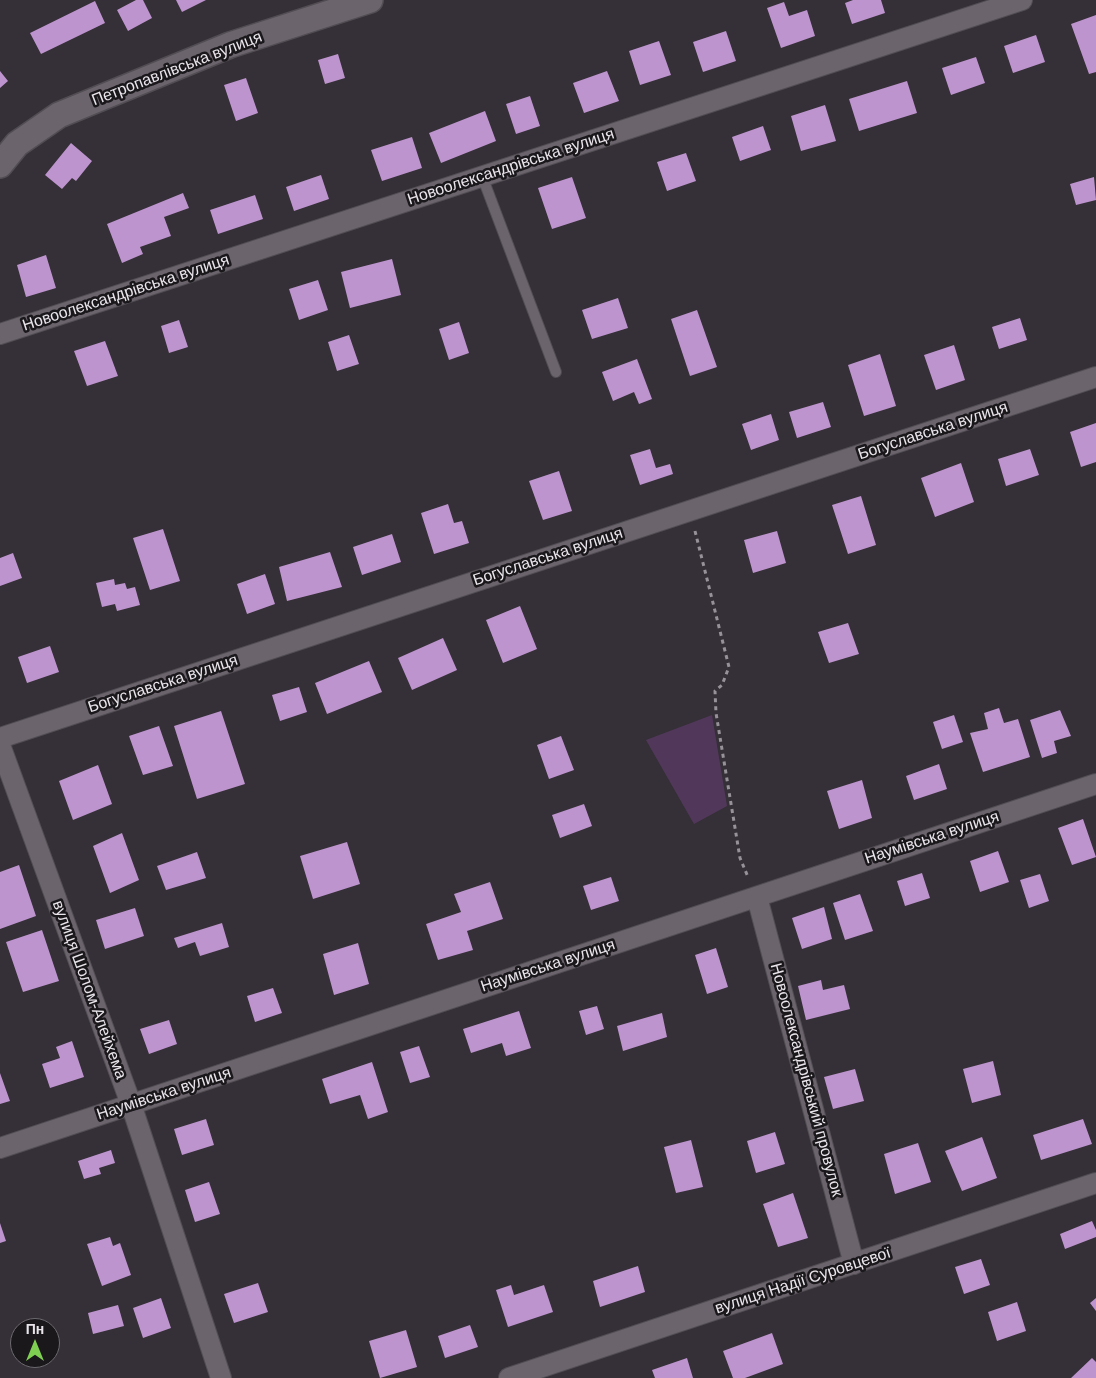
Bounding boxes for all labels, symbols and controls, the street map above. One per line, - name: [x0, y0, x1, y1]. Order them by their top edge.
- street label: Петропавлівська вулиця: [89, 28, 265, 110]
- street label: Новоолександрівська вулиця: [405, 124, 617, 210]
- street label: Новоолександрівська вулиця: [20, 250, 232, 336]
- street label: Богуславська вулиця: [856, 398, 1010, 464]
- street label: Богуславська вулиця: [471, 524, 625, 590]
- street label: Богуславська вулиця: [86, 651, 240, 717]
- street label: Наумівська вулиця: [863, 807, 1001, 869]
- street label: вулиця Шолом-Алейхема: [48, 898, 130, 1082]
- street label: Наумівська вулиця: [479, 935, 617, 997]
- street label: Новоолександрівський провулок: [766, 961, 846, 1199]
- street label: Наумівська вулиця: [95, 1063, 233, 1125]
- street label: вулиця Надії Суровцевої: [713, 1243, 893, 1319]
- north arrow: [10, 1318, 60, 1368]
- text: Пн: [26, 1321, 44, 1337]

